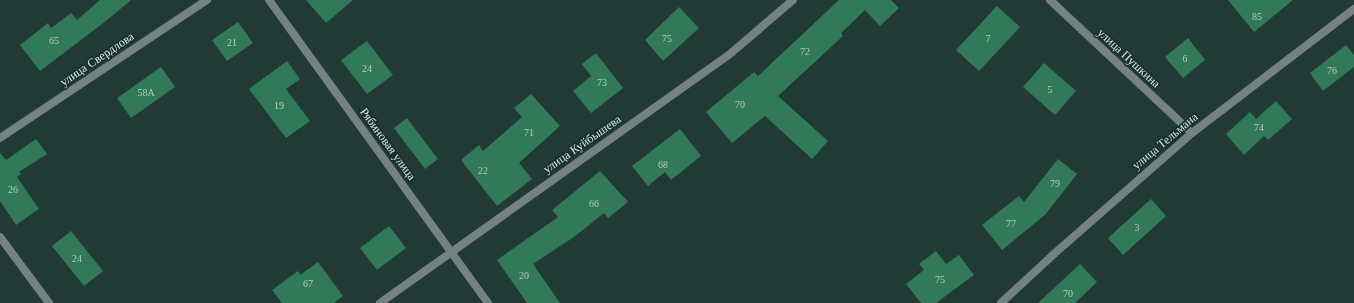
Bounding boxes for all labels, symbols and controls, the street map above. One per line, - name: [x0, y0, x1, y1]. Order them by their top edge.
- house number: 85: [1252, 11, 1262, 22]
- street label: улица Пушкина: [1095, 25, 1164, 91]
- street label: улица Свердлова: [57, 29, 137, 89]
- house number: 75: [662, 33, 672, 44]
- house number: 7: [986, 33, 991, 44]
- house number: 65: [49, 35, 59, 46]
- house number: 21: [227, 37, 237, 48]
- house number: 72: [800, 46, 810, 57]
- house number: 6: [1183, 53, 1188, 64]
- house number: 24: [362, 63, 372, 74]
- house number: 76: [1327, 65, 1337, 76]
- house number: 73: [597, 77, 607, 88]
- house number: 5: [1048, 84, 1053, 95]
- house number: 58А: [137, 87, 155, 98]
- house number: 70: [735, 99, 745, 110]
- house number: 19: [274, 100, 284, 111]
- street label: Рябиновая улица: [357, 105, 419, 183]
- street label: улица Тельмана: [1130, 109, 1201, 172]
- street label: улица Куйбышева: [540, 112, 624, 176]
- house number: 74: [1254, 122, 1264, 133]
- house number: 71: [524, 127, 534, 138]
- house number: 68: [658, 159, 668, 170]
- house number: 22: [478, 165, 488, 176]
- house number: 79: [1050, 178, 1060, 189]
- house number: 26: [8, 184, 18, 195]
- house number: 66: [589, 198, 599, 209]
- house number: 77: [1006, 218, 1016, 229]
- house number: 3: [1135, 222, 1140, 233]
- house number: 24: [72, 253, 82, 264]
- house number: 20: [519, 270, 529, 281]
- house number: 75: [935, 274, 945, 285]
- house number: 67: [303, 278, 313, 289]
- house number: 70: [1063, 288, 1073, 299]

